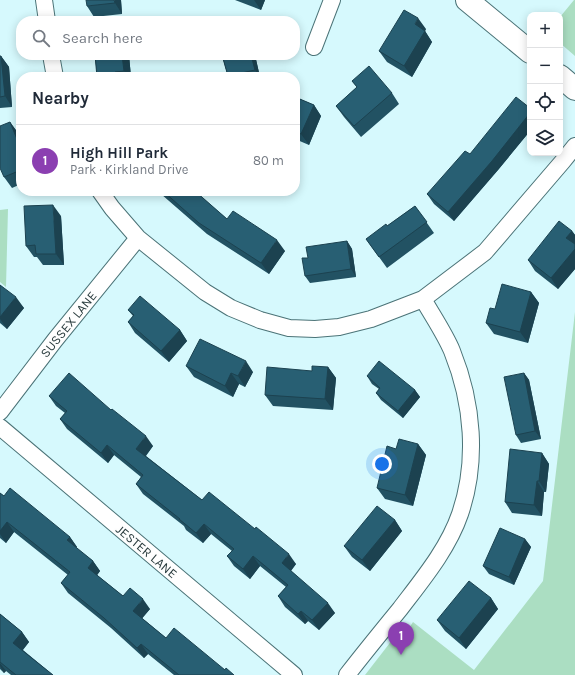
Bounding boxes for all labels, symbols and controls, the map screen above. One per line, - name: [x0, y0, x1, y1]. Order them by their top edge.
- map controls: [527, 12, 563, 156]
- button: +: [527, 12, 563, 48]
- search box: [16, 16, 300, 60]
- icon: search: [30, 27, 52, 49]
- text: Search here: [62, 29, 143, 47]
- button: −: [527, 48, 563, 84]
- button: locate: [527, 84, 563, 120]
- text: Nearby: [32, 88, 89, 108]
- button: layers: [527, 120, 563, 156]
- text: High Hill Park: [70, 144, 168, 162]
- text: 1: [43, 153, 47, 168]
- text: 80 m: [253, 153, 284, 168]
- text: Park · Kirkland Drive: [70, 162, 188, 177]
- street label: SUSSEX LANE: [37, 288, 100, 360]
- your location: [372, 454, 392, 474]
- street label: JESTER LANE: [113, 522, 180, 581]
- pin: 1: [388, 622, 414, 655]

